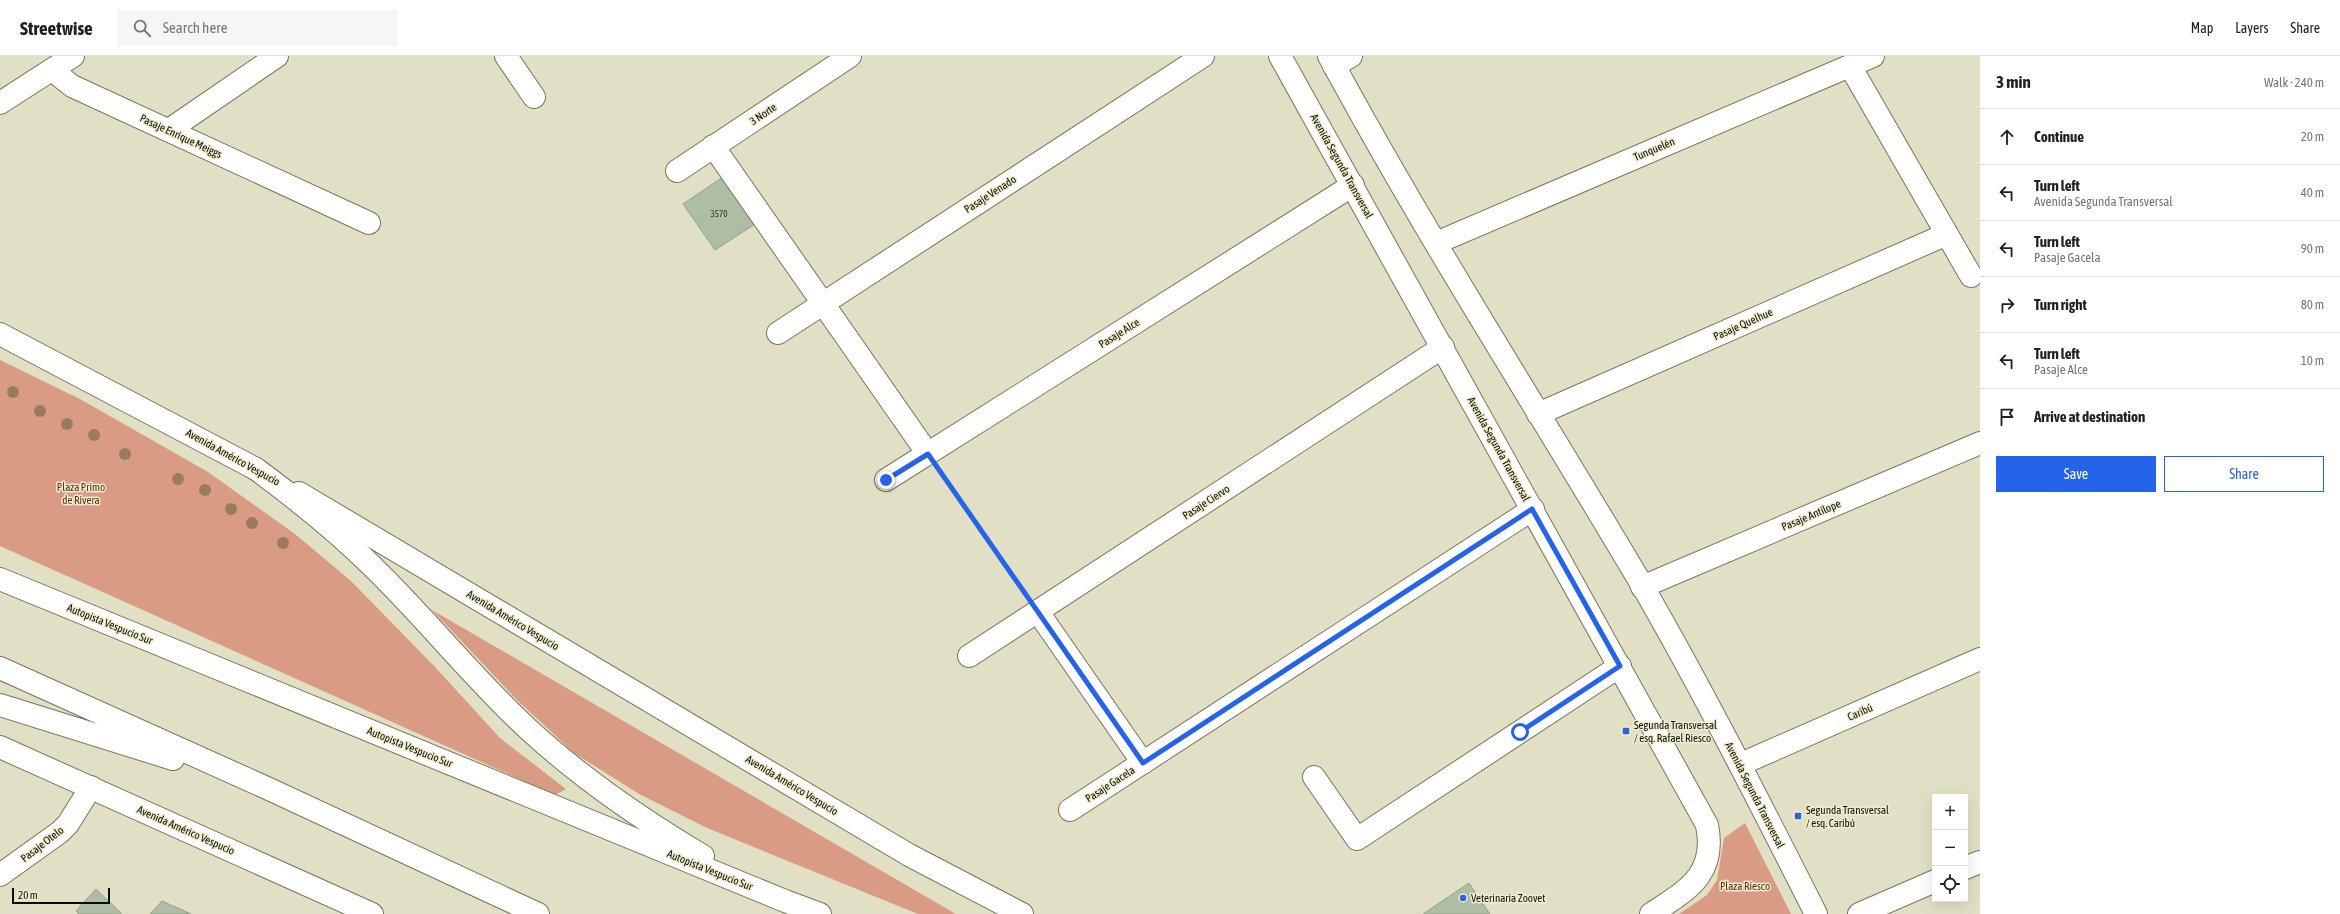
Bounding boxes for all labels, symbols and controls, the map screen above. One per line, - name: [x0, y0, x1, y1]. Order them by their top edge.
- search box: [117, 10, 397, 46]
- text: Streetwise: [20, 17, 93, 39]
- icon: search: [131, 17, 153, 39]
- text: Search here: [163, 19, 227, 36]
- text: Map: [2191, 20, 2213, 36]
- text: Layers: [2235, 20, 2268, 36]
- text: Share: [2290, 20, 2320, 36]
- text: 3 min: [1996, 72, 2031, 92]
- text: Walk · 240 m: [2264, 75, 2324, 90]
- street label: 3 Norte: [747, 101, 779, 127]
- street label: Pasaje Enrique Meiggs: [138, 112, 224, 160]
- street label: Avenida Segunda Transversal: [1308, 112, 1376, 220]
- icon: ahead: [1996, 126, 2018, 148]
- text: Continue: [2034, 128, 2084, 145]
- text: 20 m: [2301, 129, 2324, 144]
- street label: Tunquelén: [1632, 135, 1676, 163]
- street label: Pasaje Venado: [962, 173, 1018, 215]
- text: Turn left: [2034, 177, 2080, 194]
- icon: left: [1996, 182, 2018, 204]
- text: 40 m: [2301, 185, 2324, 200]
- text: Avenida Segunda Transversal: [2034, 194, 2173, 209]
- house number: 3570: [711, 209, 727, 219]
- text: Turn left: [2034, 233, 2080, 250]
- icon: left: [1996, 238, 2018, 260]
- text: 90 m: [2301, 241, 2324, 256]
- text: Pasaje Gacela: [2034, 250, 2101, 265]
- icon: right: [1996, 294, 2018, 316]
- text: Turn right: [2034, 296, 2087, 313]
- text: 80 m: [2301, 297, 2324, 312]
- street label: Pasaje Quelhue: [1712, 306, 1774, 342]
- street label: Pasaje Alce: [1096, 316, 1142, 350]
- text: Turn left: [2034, 345, 2080, 362]
- icon: left: [1996, 350, 2018, 372]
- text: 10 m: [2301, 353, 2324, 368]
- text: Pasaje Alce: [2034, 362, 2088, 377]
- street label: Avenida Segunda Transversal: [1465, 395, 1533, 503]
- icon: arrive: [1996, 406, 2018, 428]
- text: Arrive at destination: [2034, 408, 2145, 425]
- street label: Avenida Américo Vespucio: [184, 426, 282, 488]
- button: Save: [1996, 456, 2156, 492]
- button: Share: [2164, 456, 2324, 492]
- route end: [877, 471, 895, 489]
- park label: Plaza Primo de Rivera: [57, 481, 105, 506]
- street label: Pasaje Ciervo: [1180, 482, 1232, 522]
- street label: Pasaje Antílope: [1780, 497, 1842, 533]
- street label: Avenida Américo Vespucio: [465, 588, 561, 652]
- street label: Autopista Vespucio Sur: [65, 601, 155, 647]
- street label: Caribú: [1846, 701, 1874, 723]
- place label: Segunda Transversal / esq. Rafael Riesco: [1634, 719, 1717, 744]
- route start: [1511, 723, 1529, 741]
- street label: Autopista Vespucio Sur: [365, 724, 455, 770]
- marker: Segunda Transversal / esq. Rafael Riesco: [1621, 726, 1631, 736]
- street label: Avenida Segunda Transversal: [1723, 740, 1787, 850]
- street label: Avenida Américo Vespucio: [744, 753, 840, 817]
- street label: Pasaje Gacela: [1083, 764, 1137, 804]
- map controls: [1932, 794, 1968, 902]
- button: +: [1932, 794, 1968, 830]
- street label: Avenida Américo Vespucio: [135, 803, 237, 857]
- place label: Segunda Transversal / esq. Caribú: [1806, 804, 1889, 829]
- marker: Segunda Transversal / esq. Caribú: [1793, 811, 1803, 821]
- street label: Pasaje Otelo: [18, 824, 66, 864]
- button: −: [1932, 830, 1968, 866]
- street label: Autopista Vespucio Sur: [665, 847, 755, 893]
- button: locate: [1932, 866, 1968, 902]
- park label: Plaza Riesco: [1720, 880, 1770, 892]
- scale bar: [12, 886, 110, 905]
- text: 20 m: [18, 889, 38, 901]
- place label: Veterinaria Zoovet: [1471, 892, 1546, 904]
- marker: Veterinaria Zoovet: [1458, 893, 1468, 903]

